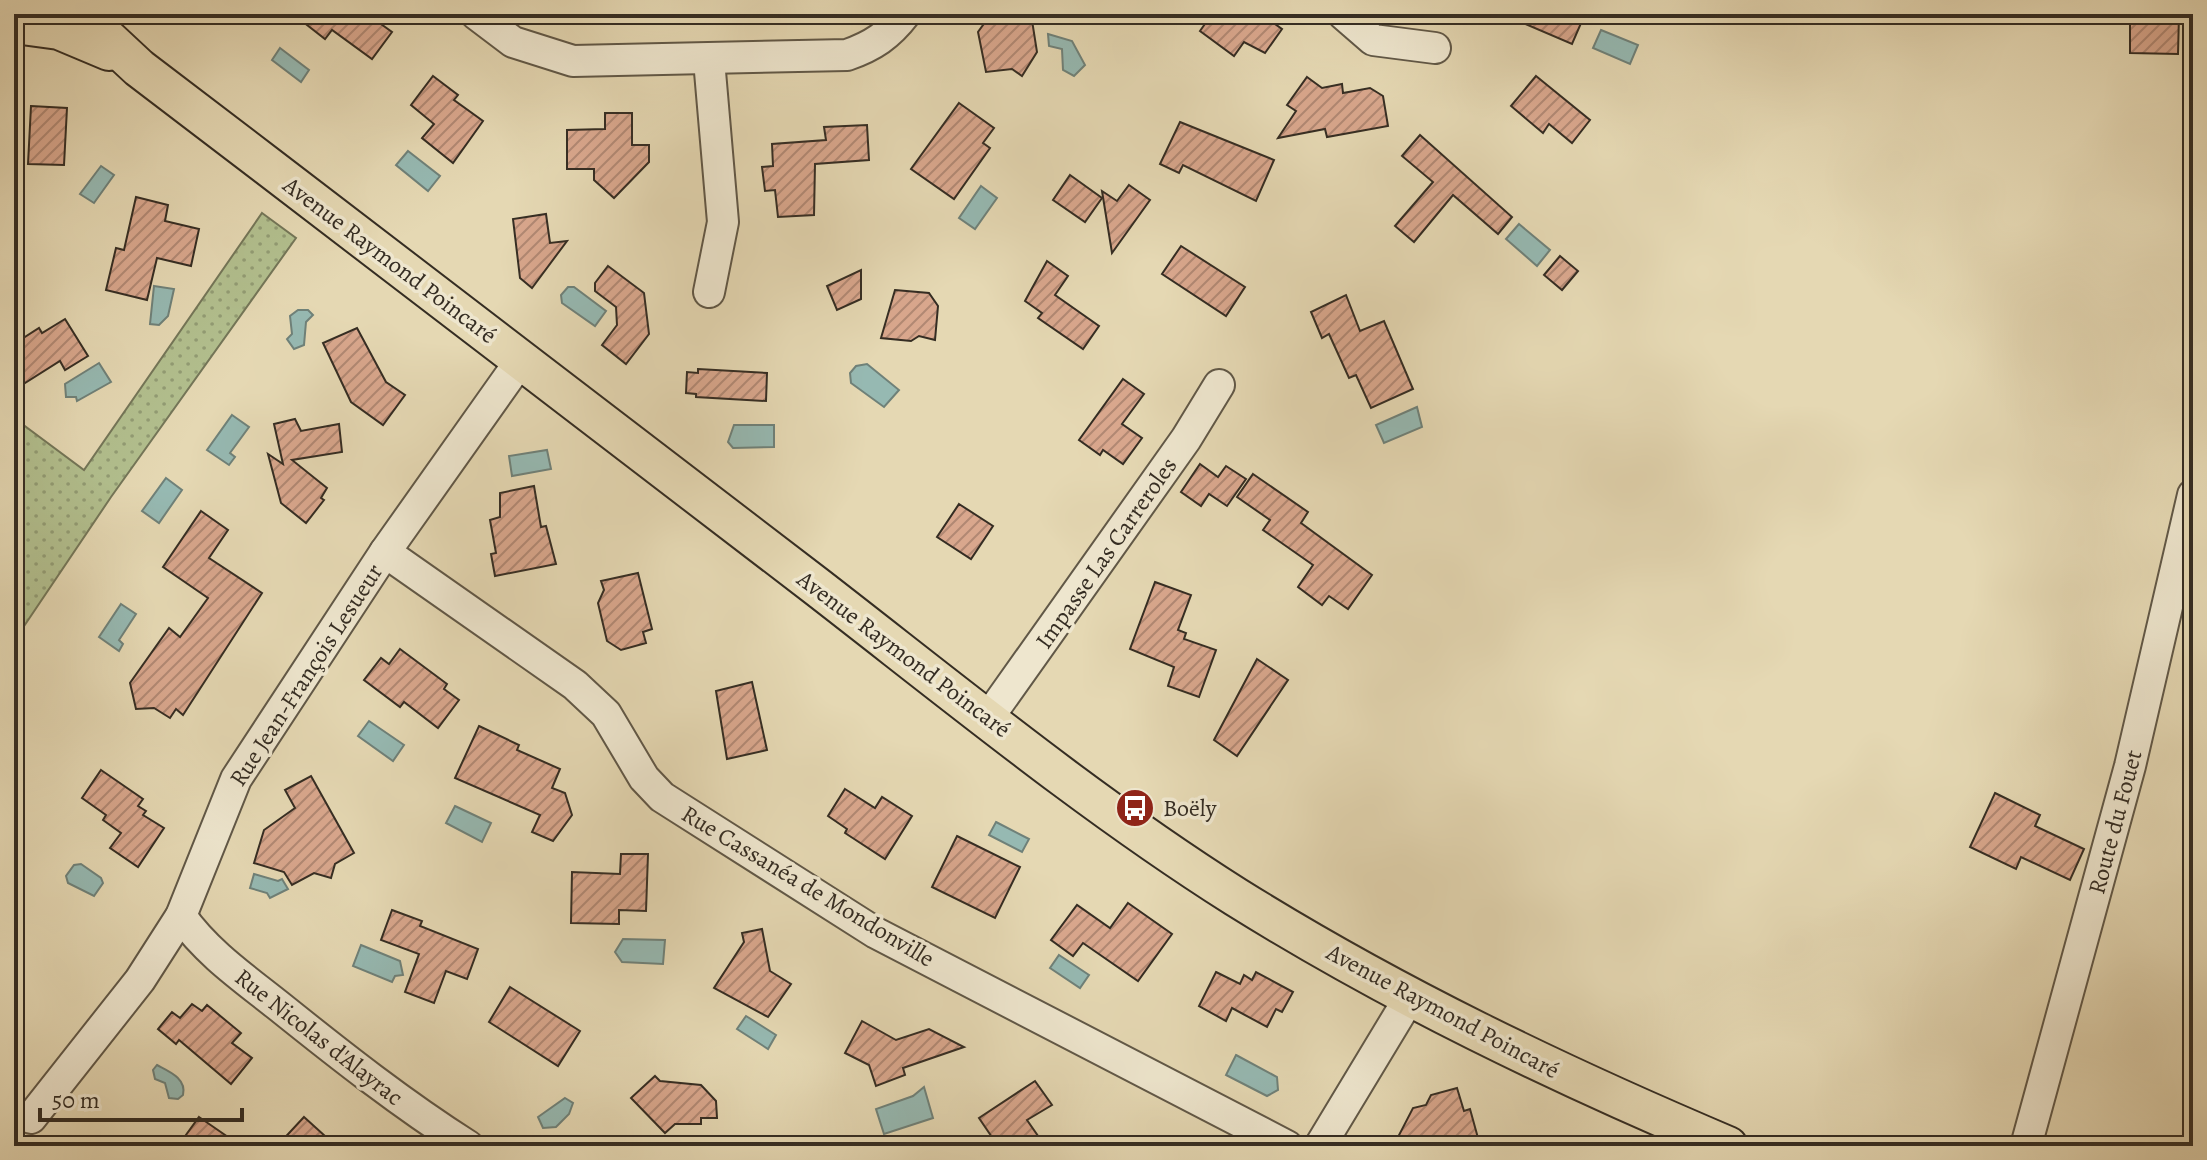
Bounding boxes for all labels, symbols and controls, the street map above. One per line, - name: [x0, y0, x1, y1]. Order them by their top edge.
- street label: Avenue Raymond Poincaré: [276, 169, 503, 351]
- street label: Impasse Las Carreroles: [1028, 451, 1184, 655]
- street label: Rue Jean-François Lesueur: [222, 558, 390, 792]
- street label: Avenue Raymond Poincaré: [790, 563, 1017, 745]
- street label: Route du Fouet: [2080, 746, 2150, 897]
- bus stop icon: Boëly: [1114, 787, 1156, 829]
- place label: Boëly: [1163, 792, 1217, 824]
- street label: Rue Cassanéa de Mondonville: [676, 798, 940, 974]
- street label: Avenue Raymond Poincaré: [1320, 936, 1565, 1086]
- street label: Rue Nicolas d'Alayrac: [228, 961, 410, 1113]
- scale bar: [40, 1072, 242, 1122]
- text: 50 m: [52, 1084, 100, 1116]

